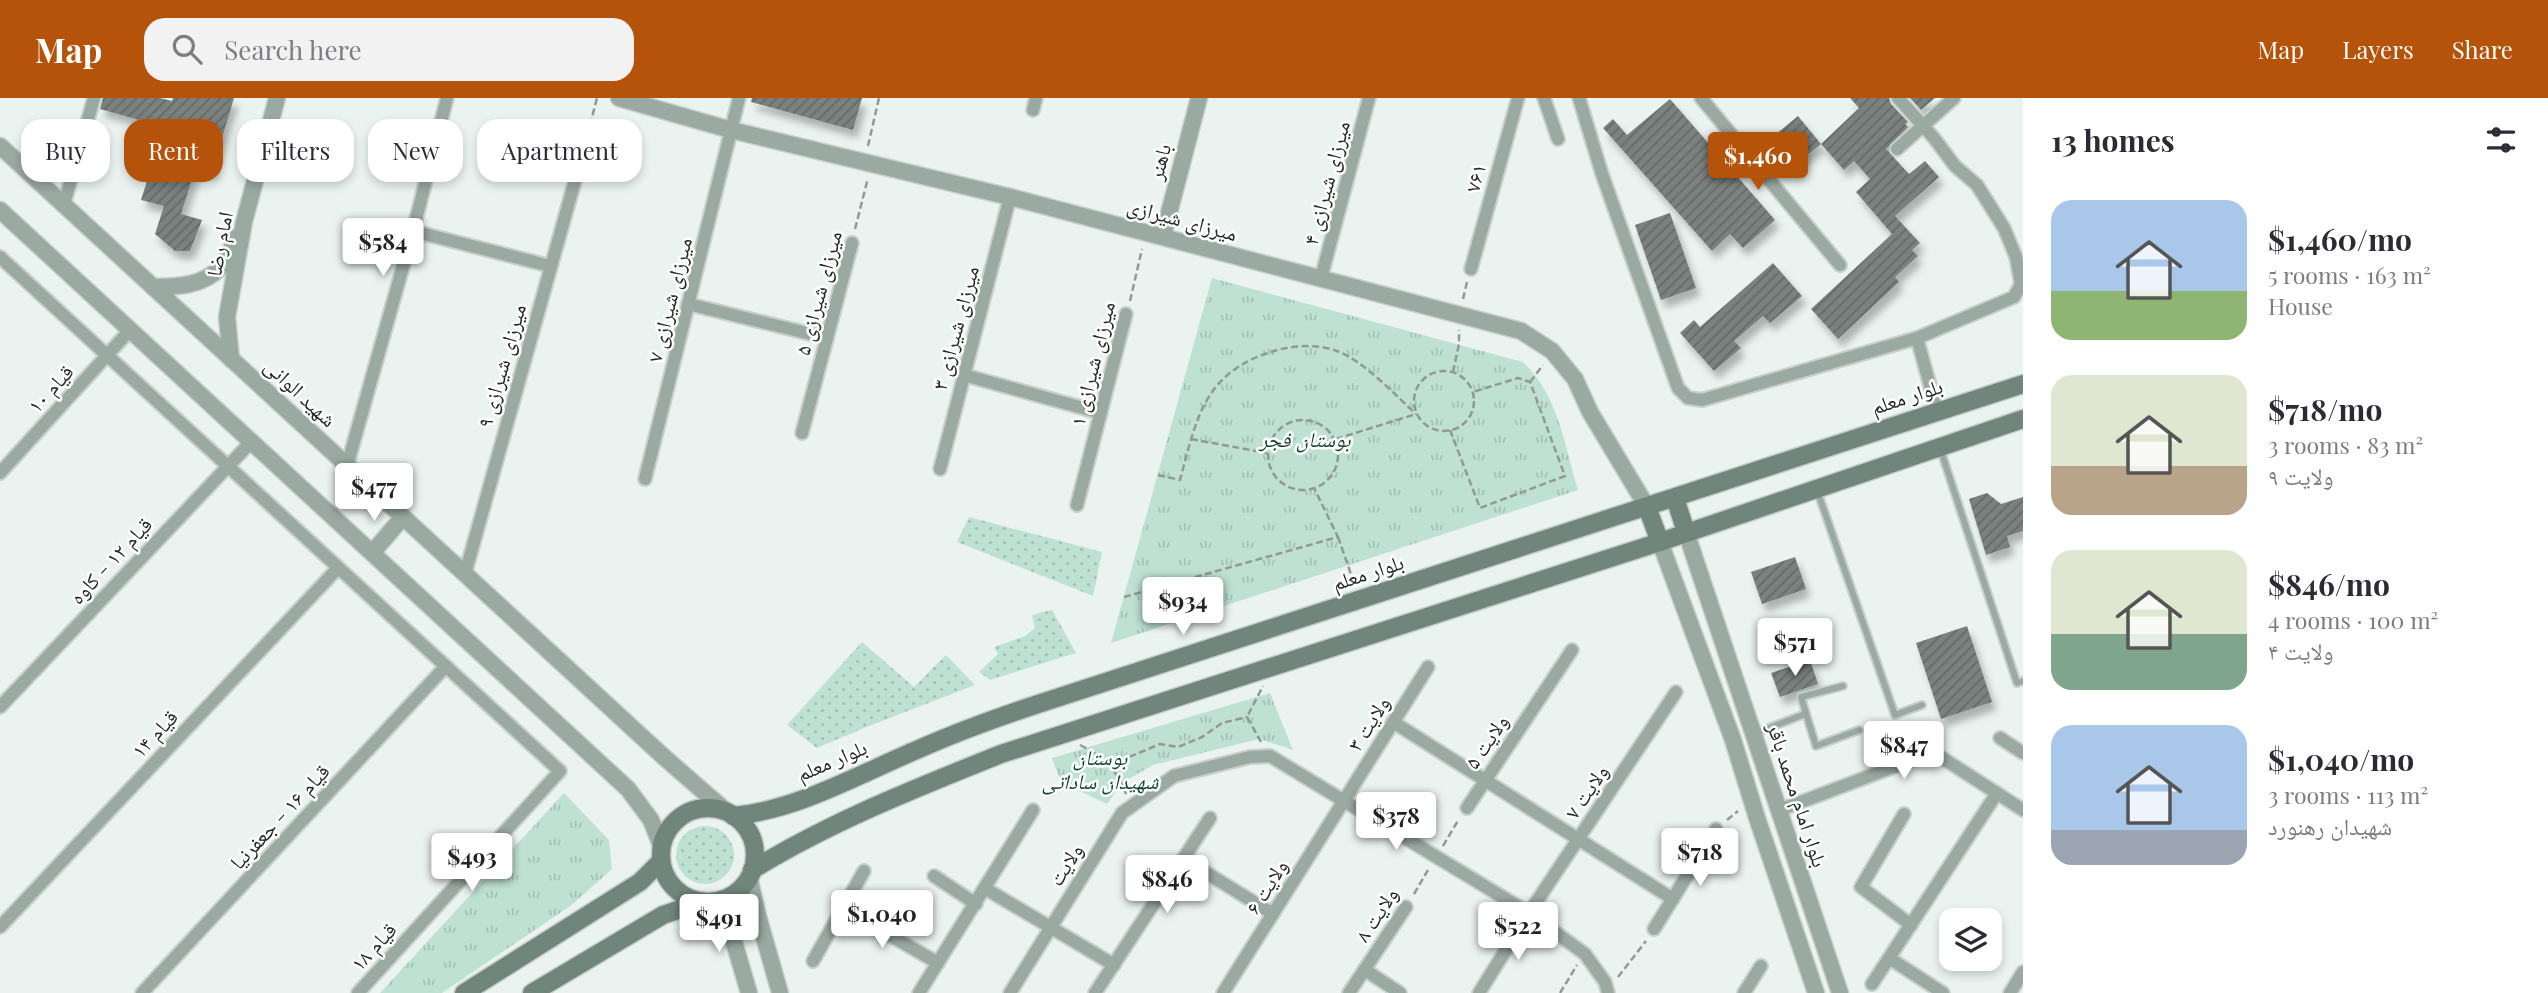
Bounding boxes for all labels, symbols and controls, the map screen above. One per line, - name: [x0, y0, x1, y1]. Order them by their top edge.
- search box: [144, 18, 634, 81]
- text: Map: [35, 27, 102, 71]
- icon: search: [168, 30, 206, 68]
- text: Search here: [224, 32, 362, 67]
- text: Map: [2258, 33, 2304, 65]
- text: Layers: [2342, 33, 2414, 65]
- text: Share: [2452, 33, 2513, 65]
- street label: میرزای شیرازی ۴: [1295, 117, 1355, 248]
- chip: Buy: [21, 119, 110, 182]
- chip: Rent: [124, 119, 223, 182]
- chip: Filters: [237, 119, 354, 182]
- chip: New: [368, 119, 463, 182]
- chip: Apartment: [477, 119, 642, 182]
- text: 13 homes: [2051, 120, 2175, 160]
- icon: filters: [2482, 121, 2520, 159]
- pin: $1,460: [1701, 132, 1815, 192]
- text: $1,460: [1724, 139, 1792, 170]
- street label: باهنر: [1140, 140, 1176, 184]
- street label: ۷۶۱: [1457, 160, 1491, 195]
- street label: میرزای شیرازی: [1124, 190, 1241, 246]
- street label: امام رضا: [198, 209, 240, 279]
- pin: $584: [342, 218, 424, 278]
- text: $1,460/mo: [2268, 219, 2412, 259]
- text: $584: [359, 225, 407, 256]
- street label: میرزای شیرازی ۵: [787, 227, 847, 358]
- icon: home: [2107, 228, 2191, 312]
- street label: میرزای شیرازی ۷: [639, 234, 697, 365]
- text: 5 rooms · 163 m²: [2268, 259, 2431, 290]
- street label: میرزای شیرازی ۳: [924, 262, 984, 393]
- text: House: [2268, 290, 2333, 321]
- street label: میرزای شیرازی ۱: [1062, 298, 1120, 429]
- street label: میرزای شیرازی ۹: [469, 300, 531, 431]
- street label: شهید الوانی: [259, 351, 343, 433]
- street label: قیام ۱۰: [20, 357, 80, 419]
- street label: بلوار معلم: [1867, 370, 1946, 422]
- text: $718/mo: [2268, 389, 2382, 429]
- icon: home: [2107, 403, 2191, 487]
- park label: بوستان فجر: [1257, 424, 1351, 453]
- text: 3 rooms · 83 m²: [2268, 429, 2423, 460]
- text: ولایت ۹: [2268, 460, 2333, 491]
- pin: $477: [333, 464, 415, 523]
- text: $477: [351, 470, 397, 501]
- street label: قیام ۱۲ - کاوه: [62, 510, 159, 611]
- street label: بلوار معلم: [1328, 546, 1407, 598]
- text: $846/mo: [2268, 564, 2390, 604]
- pin: $934: [1142, 578, 1224, 637]
- icon: home: [2107, 578, 2191, 662]
- text: $934: [1158, 584, 1208, 615]
- text: 4 rooms · 100 m²: [2268, 604, 2438, 635]
- pin: $571: [1754, 618, 1836, 678]
- text: $571: [1773, 625, 1817, 656]
- text: ولایت ۴: [2268, 635, 2333, 666]
- street label: ولایت ۳: [1340, 690, 1395, 756]
- street label: قیام ۱۴: [124, 703, 184, 764]
- street label: ولایت ۵: [1457, 708, 1514, 773]
- street label: بلوار امام محمد باقر: [1760, 718, 1835, 871]
- pin: $847: [1863, 722, 1945, 781]
- text: $847: [1880, 728, 1928, 759]
- street label: بلوار معلم: [792, 732, 871, 788]
- text: $1,040/mo: [2268, 739, 2414, 779]
- park label: بوستان شهیدان ساداتی: [1042, 742, 1159, 795]
- icon: home: [2107, 753, 2191, 837]
- street label: قیام ۱۶ - جعفرنیا: [222, 757, 336, 876]
- street label: ولایت ۷: [1557, 758, 1614, 823]
- text: 3 rooms · 113 m²: [2268, 779, 2428, 810]
- pin: $378: [1355, 792, 1437, 852]
- text: $378: [1372, 799, 1420, 830]
- text: شهیدان رهنورد: [2268, 810, 2392, 841]
- pin: $718: [1659, 828, 1741, 888]
- pin: $493: [431, 834, 513, 893]
- text: $718: [1677, 835, 1723, 866]
- street label: ولایت: [1040, 837, 1088, 890]
- text: $493: [447, 840, 497, 871]
- street label: ولایت ۶: [1238, 853, 1293, 919]
- pin: $846: [1126, 856, 1208, 915]
- text: $846: [1141, 862, 1193, 893]
- street label: ولایت ۸: [1347, 881, 1403, 947]
- pin: $1,040: [825, 890, 939, 950]
- pin: $491: [678, 894, 760, 954]
- text: $1,040: [847, 897, 917, 928]
- text: $491: [696, 901, 742, 932]
- pin: $522: [1477, 902, 1559, 962]
- map controls: [1939, 908, 2002, 971]
- button: layers: [1939, 908, 2002, 971]
- text: $522: [1494, 909, 1542, 940]
- street label: قیام ۱۸: [343, 915, 403, 977]

